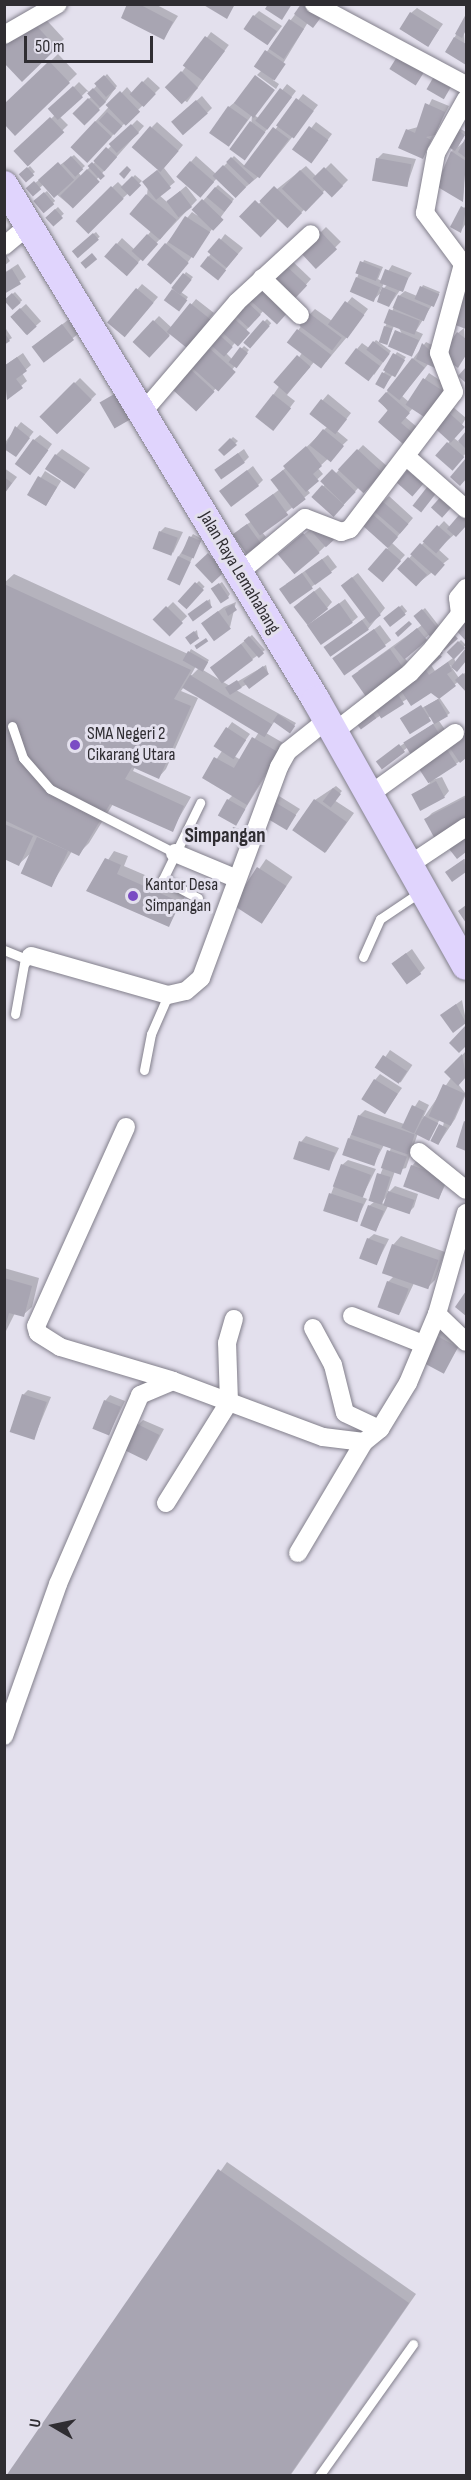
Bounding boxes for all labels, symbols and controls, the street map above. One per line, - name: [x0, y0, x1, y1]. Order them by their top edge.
- scale bar: [27, 24, 156, 62]
- text: 50 m: [35, 36, 65, 57]
- street label: Jalan Raya Lemahabang: [194, 508, 284, 638]
- place label: SMA Negeri 2 Cikarang Utara: [87, 724, 175, 766]
- marker: SMA Negeri 2 Cikarang Utara: [68, 738, 82, 752]
- district label: Simpangan: [184, 823, 266, 849]
- place label: Kantor Desa Simpangan: [145, 875, 218, 918]
- marker: Kantor Desa Simpangan: [126, 889, 140, 903]
- north arrow: [24, 2396, 84, 2456]
- text: U: [26, 2417, 46, 2429]

